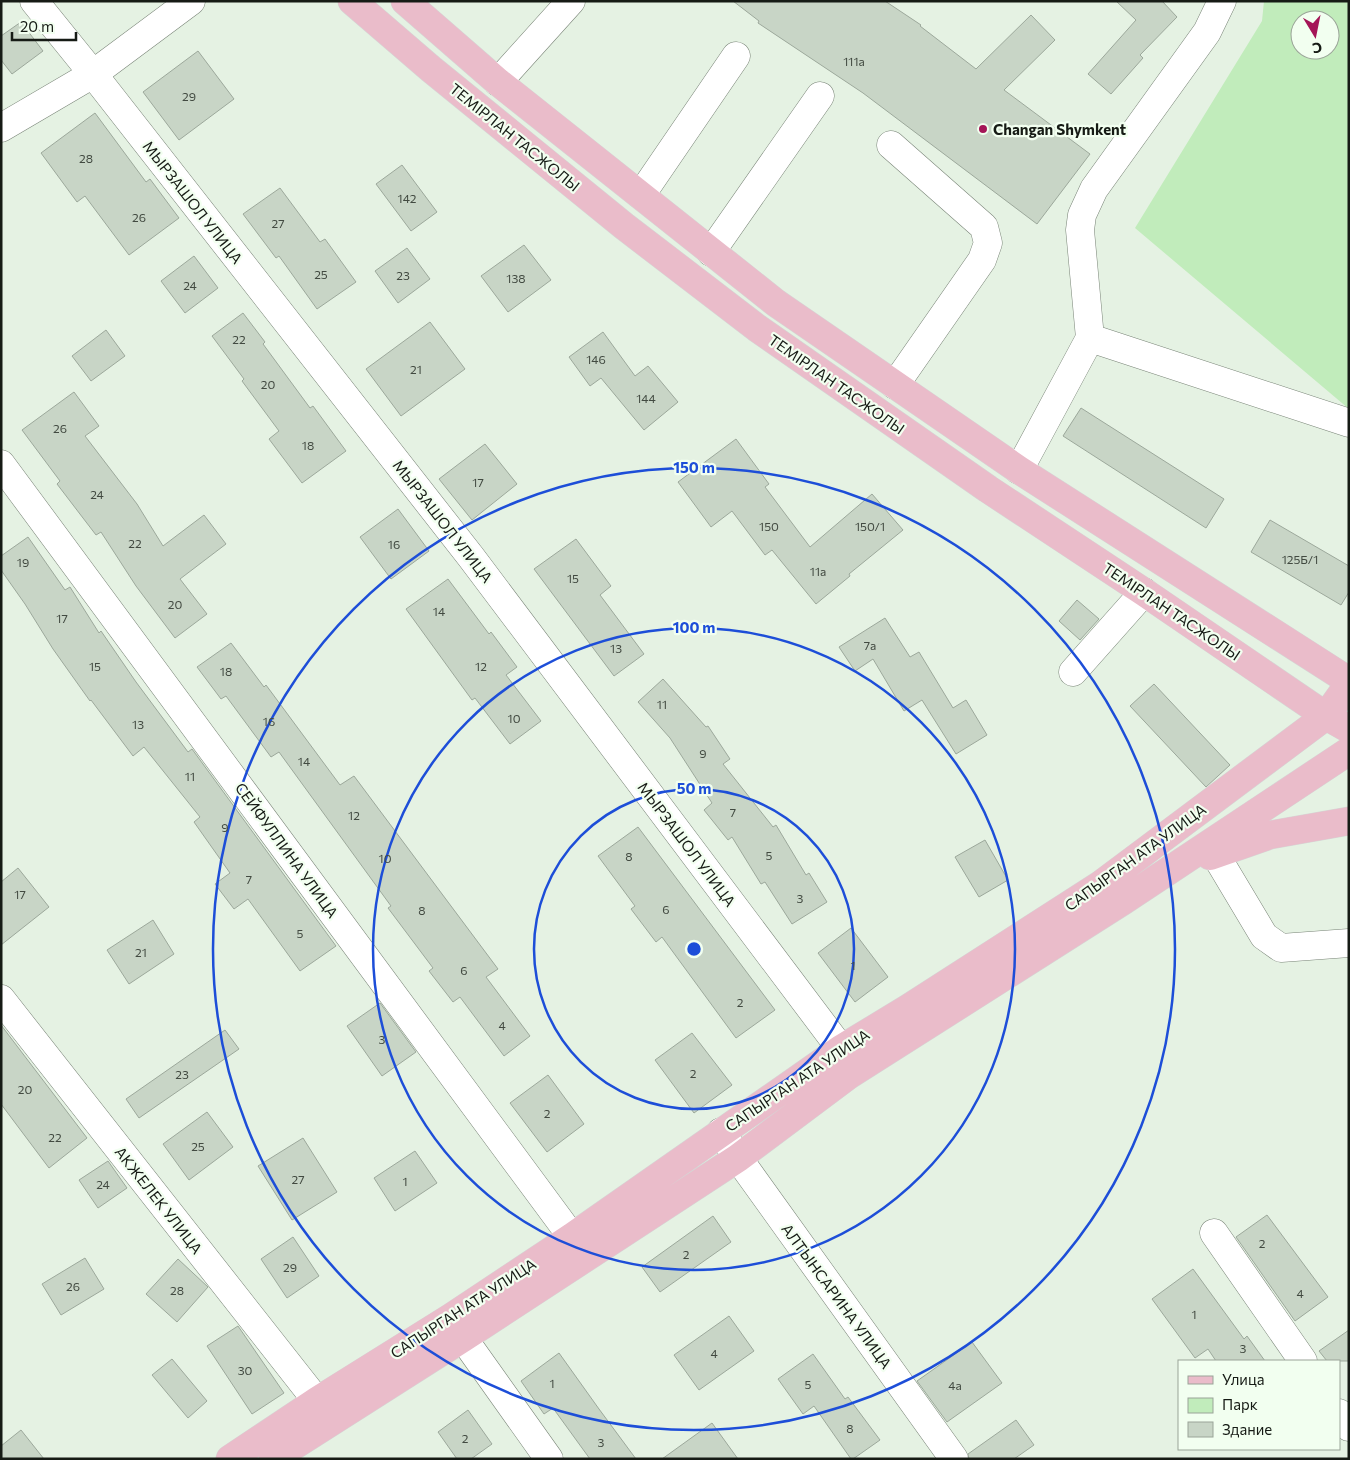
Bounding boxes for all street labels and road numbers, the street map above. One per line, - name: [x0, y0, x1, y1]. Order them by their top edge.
- street label: ТЕМІРЛАН ТАСЖОЛЫ: [446, 79, 584, 195]
- street label: МЫРЗАШОЛ УЛИЦА: [139, 137, 247, 267]
- street label: ТЕМІРЛАН ТАСЖОЛЫ: [766, 330, 908, 438]
- street label: МЫРЗАШОЛ УЛИЦА: [389, 456, 497, 586]
- street label: ТЕМІРЛАН ТАСЖОЛЫ: [1100, 558, 1244, 664]
- street label: МЫРЗАШОЛ УЛИЦА: [634, 778, 740, 910]
- street label: СЕЙФУЛЛИНА УЛИЦА: [232, 779, 342, 921]
- street label: САПЫРГАН АТА УЛИЦА: [1061, 800, 1209, 914]
- street label: САПЫРГАН АТА УЛИЦА: [722, 1025, 872, 1135]
- street label: АКЖЕЛЕК УЛИЦА: [112, 1143, 206, 1257]
- street label: АЛТЫНСАРИНА УЛИЦА: [778, 1220, 896, 1372]
- street label: САПЫРГАН АТА УЛИЦА: [387, 1254, 539, 1362]

